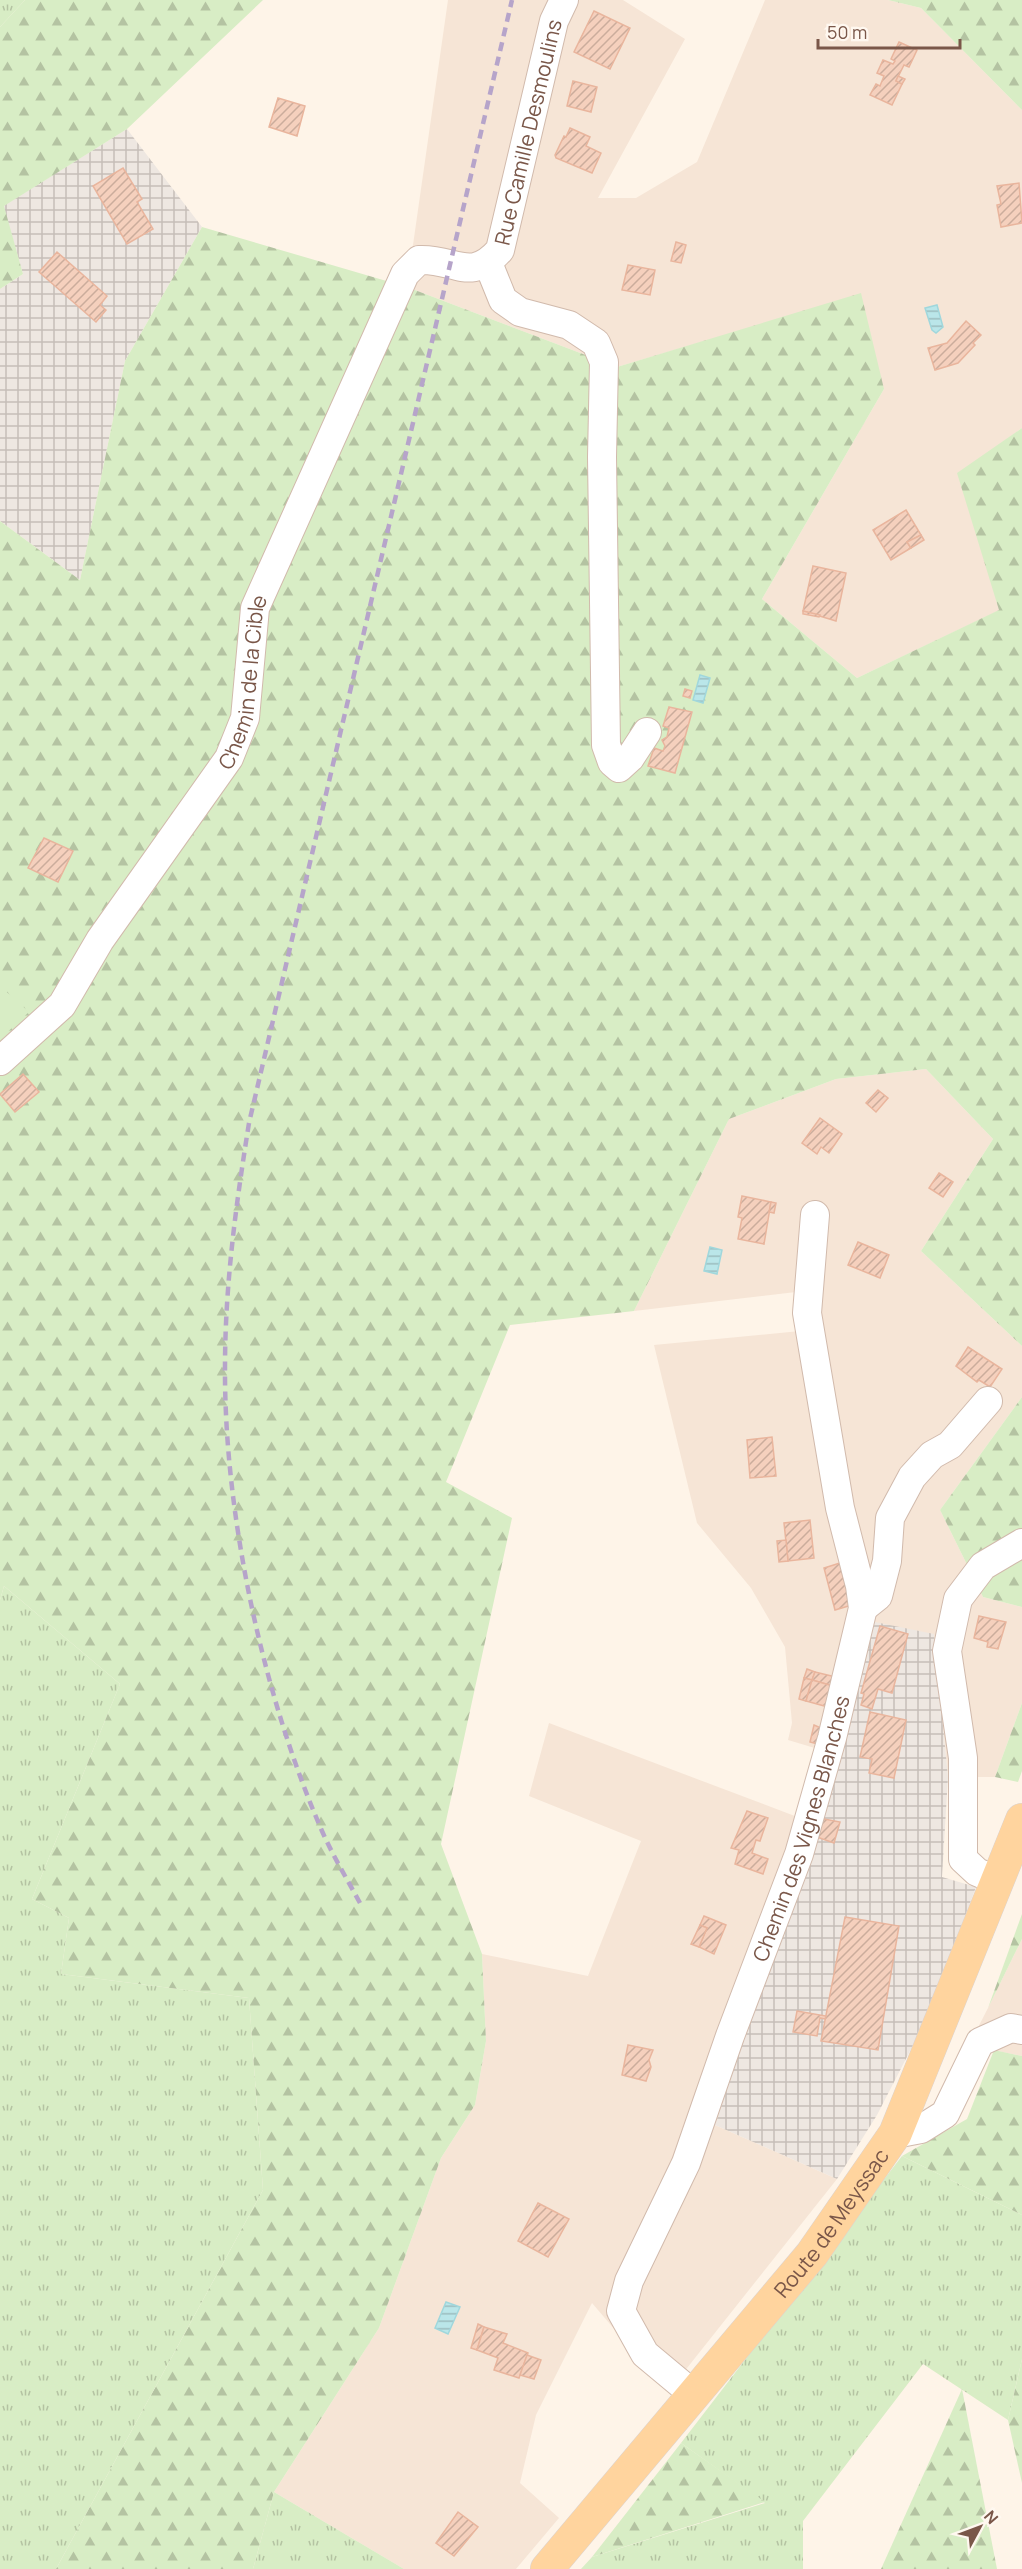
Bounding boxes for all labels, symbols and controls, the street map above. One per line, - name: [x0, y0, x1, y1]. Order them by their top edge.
- scale bar: [818, 12, 960, 50]
- street label: Rue Camille Desmoulins: [488, 16, 568, 248]
- text: 50 m: [827, 20, 867, 44]
- street label: Chemin de la Cible: [211, 590, 273, 775]
- street label: Chemin des Vignes Blanches: [746, 1693, 856, 1965]
- street label: Route de Meyssac: [767, 2143, 895, 2303]
- north arrow: [950, 2497, 1010, 2557]
- text: N: [979, 2506, 1003, 2529]

